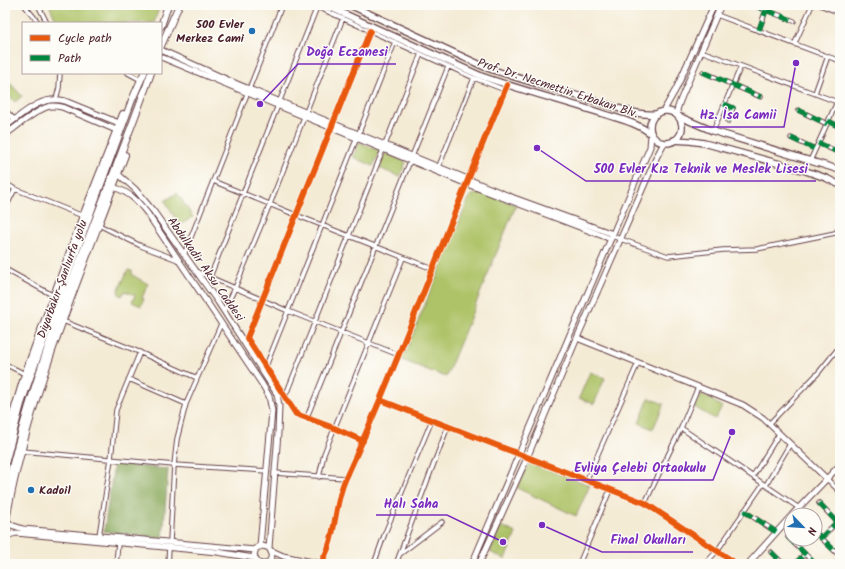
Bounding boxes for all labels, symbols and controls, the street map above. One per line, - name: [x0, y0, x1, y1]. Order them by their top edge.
- place label: 500 Evler Merkez Cami: [176, 15, 245, 48]
- legend: [22, 22, 162, 74]
- marker: 500 Evler Merkez Cami: [247, 26, 257, 36]
- text: Cycle path: [58, 29, 112, 48]
- callout: Doğa Eczanesi: [298, 39, 396, 64]
- text: Doğa Eczanesi: [306, 42, 388, 63]
- text: Path: [58, 49, 81, 68]
- street label: Prof. Dr. Necmettin Erbakan Blv.: [475, 53, 641, 124]
- callout: Hz. İsa Camii: [692, 102, 784, 127]
- text: Hz. İsa Camii: [700, 105, 777, 126]
- callout: 500 Evler Kız Teknik ve Meslek Lisesi: [586, 156, 816, 181]
- text: 500 Evler Kız Teknik ve Meslek Lisesi: [593, 159, 809, 180]
- street label: Abdulkadir Aksu Caddesi: [162, 213, 250, 326]
- street label: Diyarbakır-Şanlıurfa yolu: [32, 217, 93, 341]
- callout: Evliya Çelebi Ortaokulu: [566, 455, 713, 480]
- text: Evliya Çelebi Ortaokulu: [574, 458, 706, 479]
- place label: Kadoil: [39, 481, 71, 500]
- marker: Kadoil: [26, 485, 36, 495]
- callout: Halı Saha: [376, 490, 447, 515]
- text: Halı Saha: [384, 494, 439, 515]
- north arrow: [783, 507, 823, 547]
- text: N: [802, 524, 821, 538]
- callout: Final Okulları: [602, 527, 693, 552]
- text: Final Okulları: [610, 530, 686, 551]

